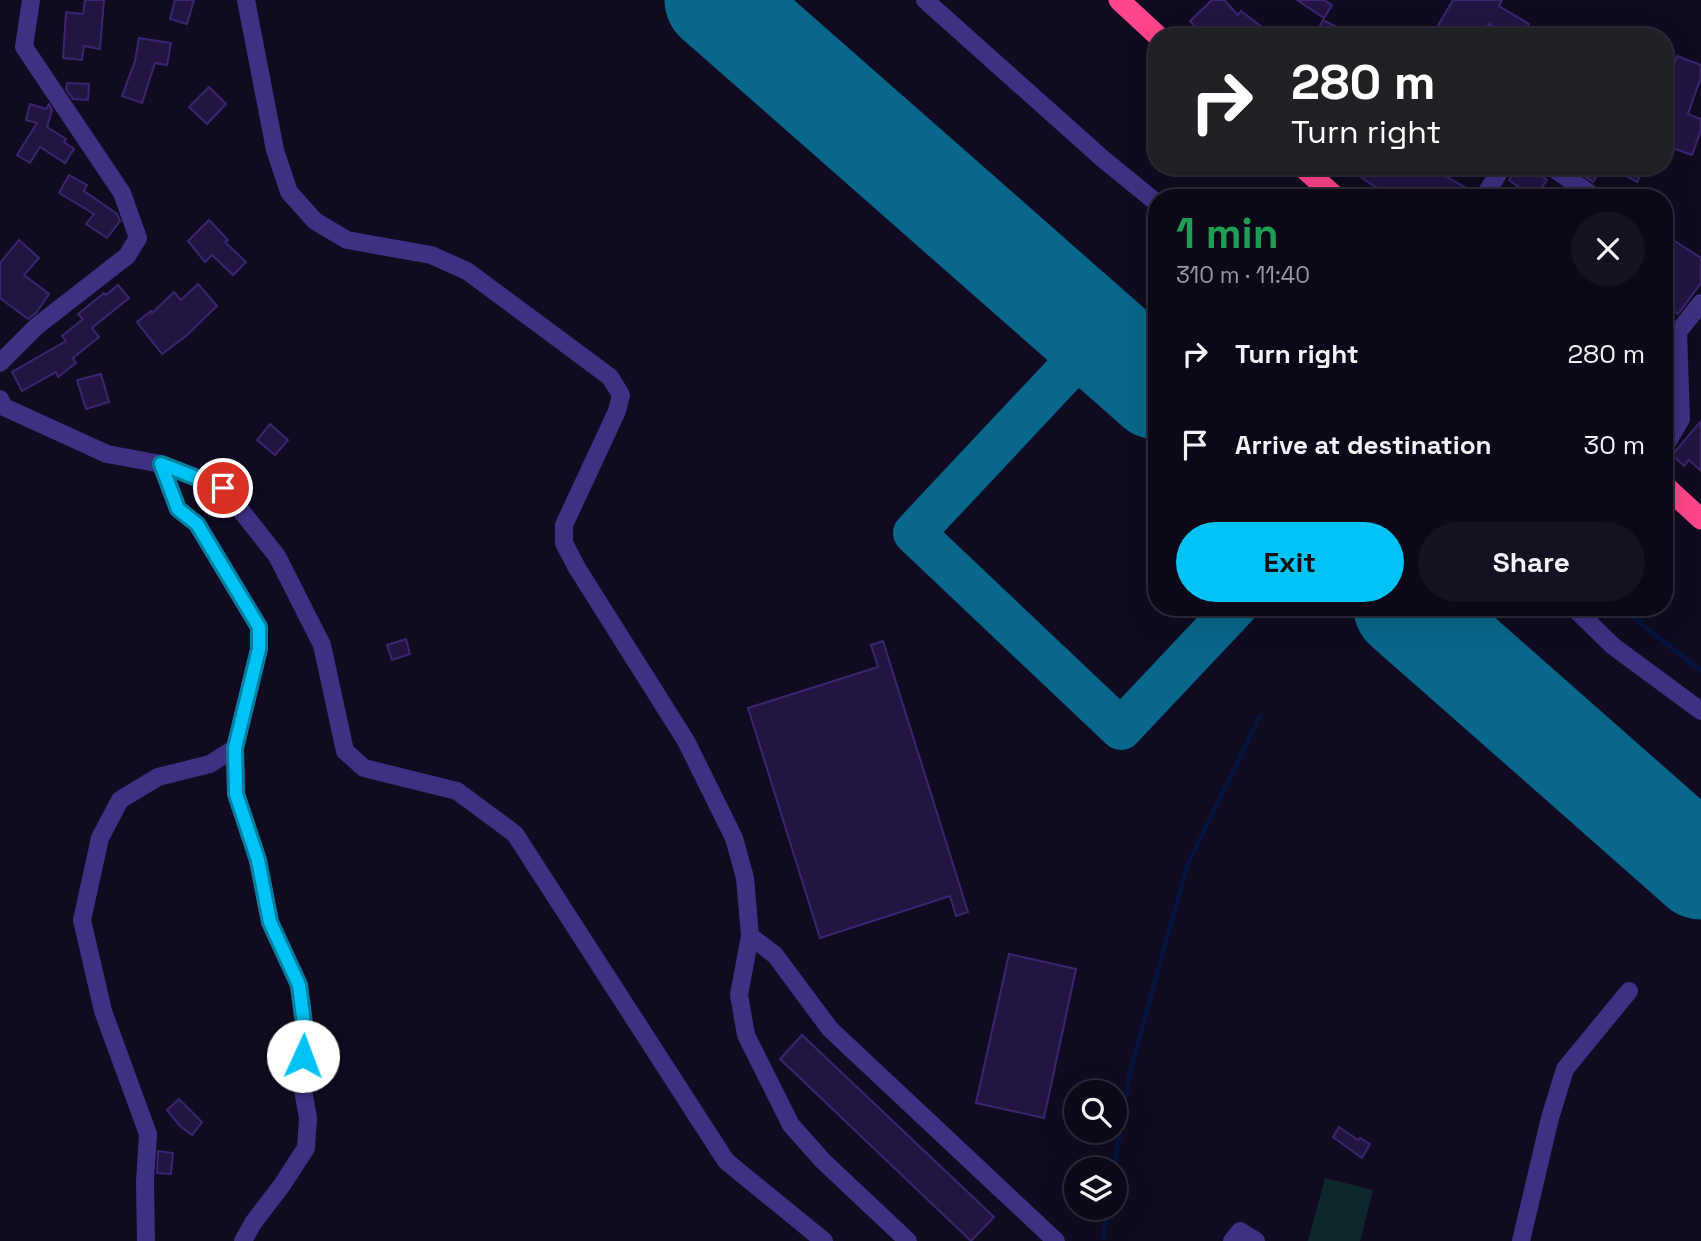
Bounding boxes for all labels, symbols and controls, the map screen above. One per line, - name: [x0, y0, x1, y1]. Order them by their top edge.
- text: 280 m: [1291, 51, 1436, 113]
- icon: right: [1176, 56, 1267, 147]
- text: Turn right: [1291, 112, 1441, 152]
- text: 1 min: [1176, 207, 1279, 260]
- button: close: [1571, 212, 1645, 286]
- text: 310 m · 11:40: [1176, 260, 1310, 290]
- icon: right: [1176, 335, 1214, 373]
- text: Turn right: [1235, 337, 1359, 371]
- text: 280 m: [1567, 337, 1645, 371]
- icon: arrive: [1176, 426, 1214, 464]
- text: Arrive at destination: [1235, 428, 1492, 462]
- text: 30 m: [1584, 428, 1645, 462]
- pin: [193, 458, 253, 518]
- icon: arrive: [204, 469, 242, 507]
- button: Exit: [1176, 522, 1404, 602]
- button: Share: [1418, 522, 1645, 602]
- position arrow: [266, 1019, 340, 1093]
- map controls: [1064, 1080, 1127, 1220]
- button: search: [1064, 1080, 1127, 1143]
- button: layers: [1064, 1157, 1127, 1220]

